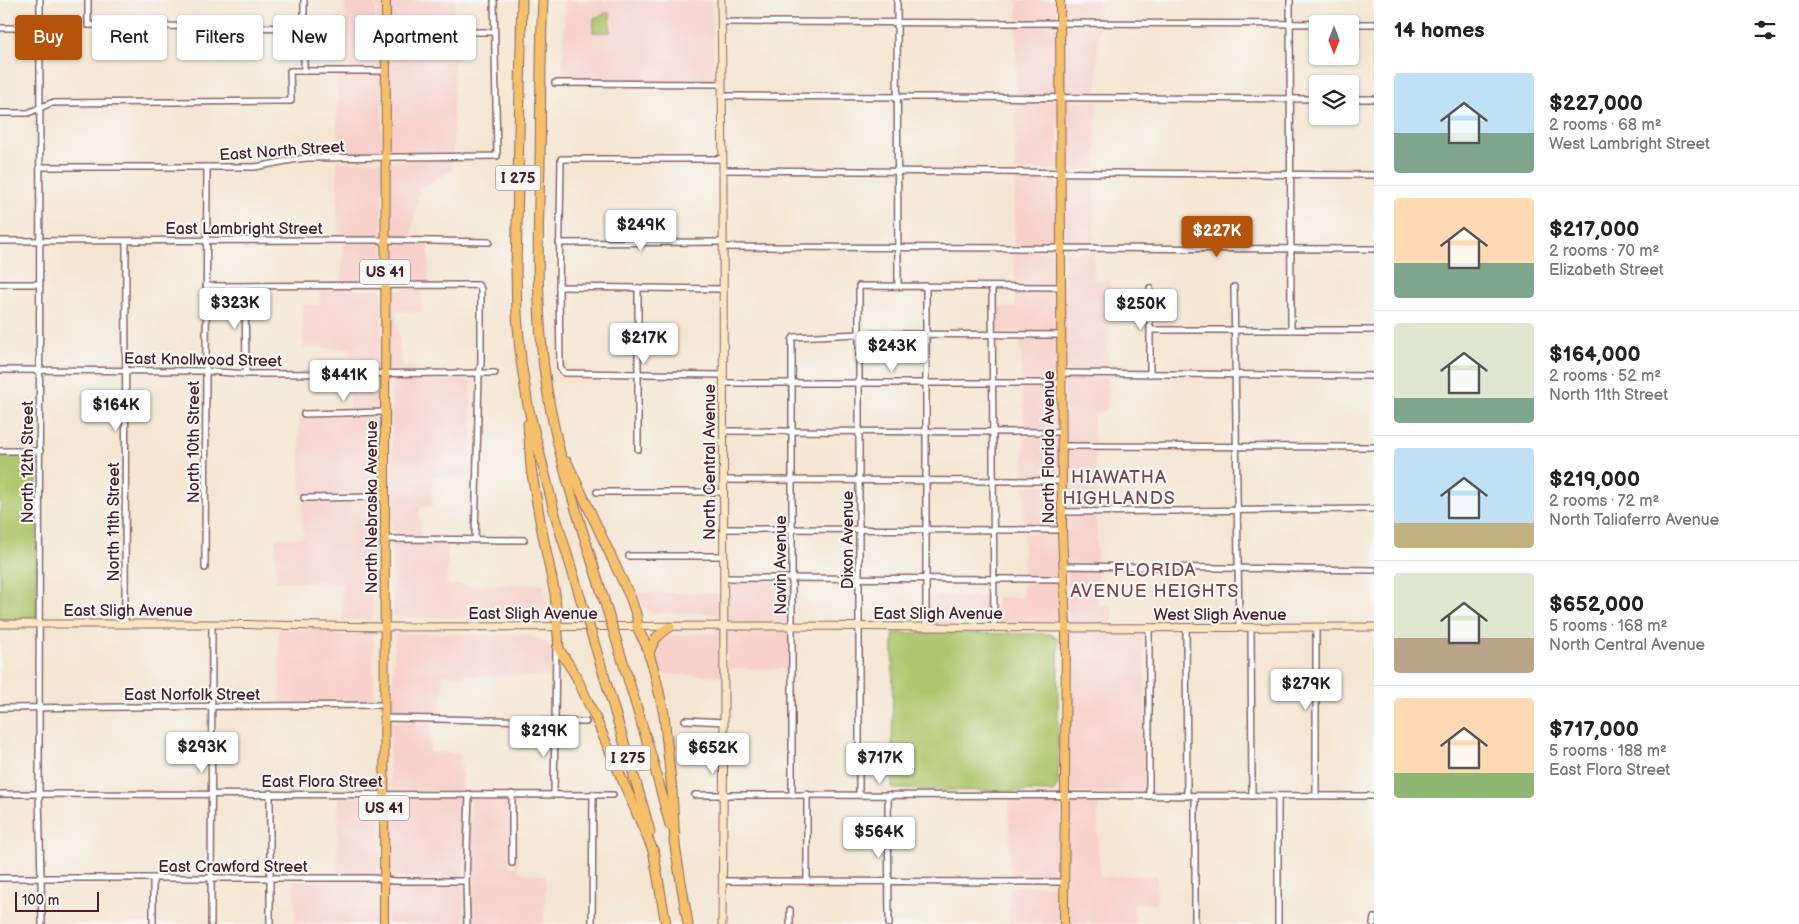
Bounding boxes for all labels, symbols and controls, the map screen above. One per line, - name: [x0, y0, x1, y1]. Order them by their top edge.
- chip: Buy: [15, 15, 82, 60]
- chip: Rent: [92, 15, 167, 60]
- chip: Filters: [177, 15, 263, 60]
- chip: New: [273, 15, 345, 60]
- chip: Apartment: [355, 15, 476, 60]
- north arrow: [1309, 15, 1359, 65]
- map controls: [1309, 15, 1359, 125]
- icon: filters: [1751, 16, 1779, 44]
- text: 14 homes: [1394, 18, 1485, 43]
- button: layers: [1309, 75, 1359, 125]
- text: $227,000: [1549, 91, 1643, 116]
- icon: home: [1434, 93, 1494, 153]
- text: 2 rooms · 68 m²: [1549, 116, 1662, 135]
- text: West Lambright Street: [1549, 135, 1710, 154]
- street label: East North Street: [219, 138, 345, 165]
- road number: I 275: [496, 166, 540, 190]
- pin: $249K: [606, 210, 676, 252]
- text: $249K: [616, 216, 666, 235]
- pin: $227K: [1182, 216, 1252, 258]
- text: $217,000: [1549, 217, 1639, 242]
- icon: home: [1434, 218, 1494, 278]
- street label: East Lambright Street: [165, 220, 323, 239]
- text: $227K: [1192, 222, 1242, 241]
- text: 2 rooms · 70 m²: [1549, 242, 1659, 261]
- road number: US 41: [360, 260, 410, 284]
- text: Elizabeth Street: [1549, 261, 1664, 280]
- pin: $323K: [200, 288, 270, 330]
- pin: $250K: [1106, 288, 1176, 331]
- text: $323K: [210, 294, 260, 313]
- text: $250K: [1116, 295, 1166, 314]
- pin: $217K: [609, 322, 679, 365]
- text: $217K: [621, 329, 667, 348]
- pin: $243K: [857, 330, 927, 373]
- text: $243K: [867, 337, 917, 356]
- text: $164,000: [1549, 342, 1641, 367]
- icon: home: [1434, 343, 1494, 403]
- street label: East Knollwood Street: [124, 350, 282, 371]
- pin: $441K: [309, 360, 379, 402]
- text: $441K: [321, 366, 367, 385]
- text: 2 rooms · 52 m²: [1549, 367, 1661, 386]
- street label: North Florida Avenue: [1040, 370, 1059, 524]
- street label: North 10th Street: [185, 381, 204, 503]
- street label: North Central Avenue: [701, 383, 720, 540]
- text: North 11th Street: [1549, 386, 1668, 405]
- pin: $164K: [81, 390, 151, 432]
- text: $164K: [92, 396, 140, 415]
- street label: North 12th Street: [19, 401, 38, 523]
- street label: North Nebraska Avenue: [363, 420, 382, 593]
- street label: North 11th Street: [105, 462, 124, 582]
- district label: HIAWATHA HIGHLANDS: [1062, 467, 1176, 509]
- text: $219,000: [1549, 467, 1640, 492]
- icon: home: [1434, 468, 1494, 528]
- street label: Dixon Avenue: [839, 490, 858, 589]
- text: 2 rooms · 72 m²: [1549, 492, 1659, 511]
- text: North Taliaferro Avenue: [1549, 511, 1719, 530]
- street label: Navin Avenue: [772, 515, 791, 615]
- district label: FLORIDA AVENUE HEIGHTS: [1071, 560, 1239, 602]
- text: $652,000: [1549, 592, 1644, 617]
- icon: home: [1434, 593, 1494, 653]
- street label: East Sligh Avenue: [63, 602, 193, 621]
- street label: East Sligh Avenue: [468, 605, 598, 624]
- street label: East Sligh Avenue: [873, 605, 1003, 624]
- street label: West Sligh Avenue: [1153, 606, 1287, 625]
- text: 5 rooms · 168 m²: [1549, 617, 1667, 636]
- text: North Central Avenue: [1549, 636, 1705, 655]
- pin: $279K: [1271, 668, 1341, 711]
- text: $279K: [1282, 675, 1330, 694]
- street label: East Norfolk Street: [124, 686, 260, 705]
- pin: $219K: [509, 716, 579, 758]
- text: $717,000: [1549, 717, 1639, 742]
- icon: home: [1434, 718, 1494, 778]
- text: $219K: [521, 722, 567, 741]
- pin: $293K: [167, 732, 237, 774]
- pin: $652K: [678, 732, 748, 775]
- text: $293K: [177, 738, 227, 757]
- text: $652K: [688, 739, 738, 758]
- pin: $717K: [845, 742, 915, 785]
- text: 5 rooms · 188 m²: [1549, 742, 1667, 761]
- road number: I 275: [606, 746, 650, 770]
- text: $717K: [857, 749, 903, 768]
- text: East Flora Street: [1549, 761, 1670, 780]
- street label: East Flora Street: [261, 773, 383, 792]
- road number: US 41: [359, 796, 409, 820]
- pin: $564K: [844, 816, 914, 859]
- text: $564K: [854, 823, 904, 842]
- street label: East Crawford Street: [158, 858, 308, 877]
- scale bar: [15, 889, 99, 912]
- text: 100 m: [22, 892, 59, 909]

